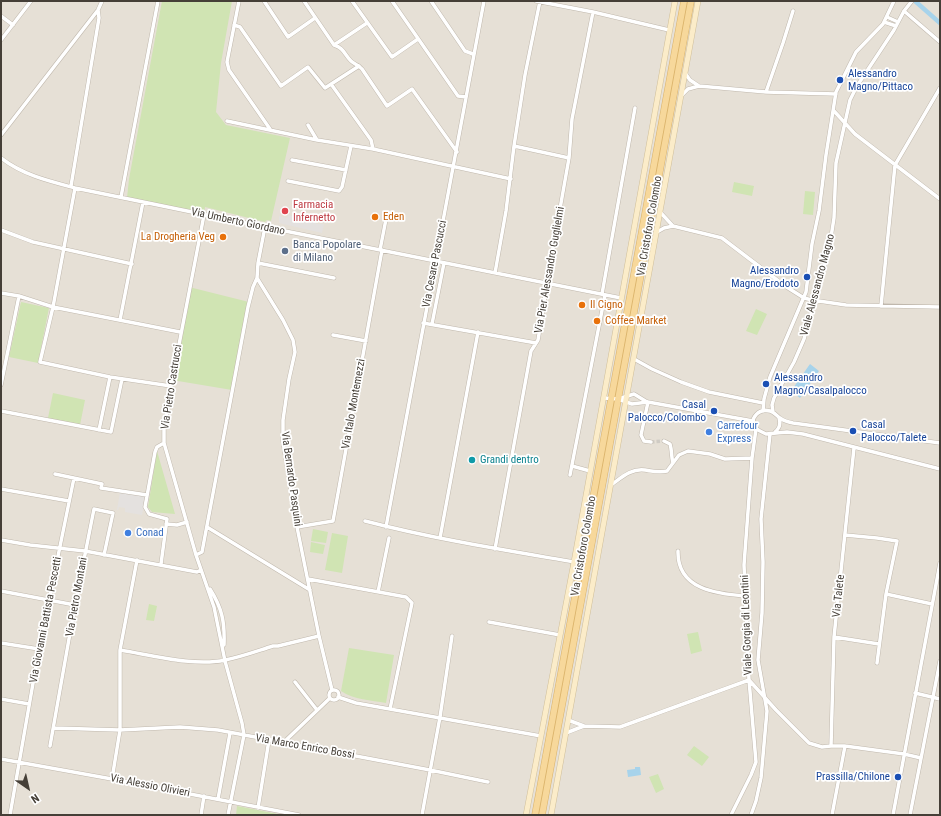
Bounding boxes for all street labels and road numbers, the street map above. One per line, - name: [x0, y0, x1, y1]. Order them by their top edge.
- street label: Via Cristoforo Colombo: [635, 175, 665, 277]
- street label: Via Umberto Giordano: [190, 206, 286, 238]
- street label: Via Pier Alessandro Guglielmi: [532, 206, 568, 334]
- street label: Via Cesare Pascucci: [420, 219, 450, 309]
- street label: Viale Alessandro Magno: [798, 232, 838, 338]
- street label: Via Pietro Castrucci: [159, 344, 185, 430]
- street label: Via Italo Montemezzi: [340, 358, 368, 450]
- street label: Via Bernardo Pasquini: [278, 431, 304, 527]
- street label: Via Cristoforo Colombo: [569, 495, 599, 597]
- street label: Via Giovanni Battista Pescetti: [27, 556, 65, 684]
- street label: Via Pietro Montani: [64, 556, 90, 638]
- street label: Via Talete: [830, 574, 848, 618]
- street label: Viale Gorgia di Leontini: [739, 575, 755, 675]
- street label: Via Marco Enrico Bossi: [254, 732, 356, 762]
- street label: Via Alessio Olivieri: [109, 772, 191, 800]

